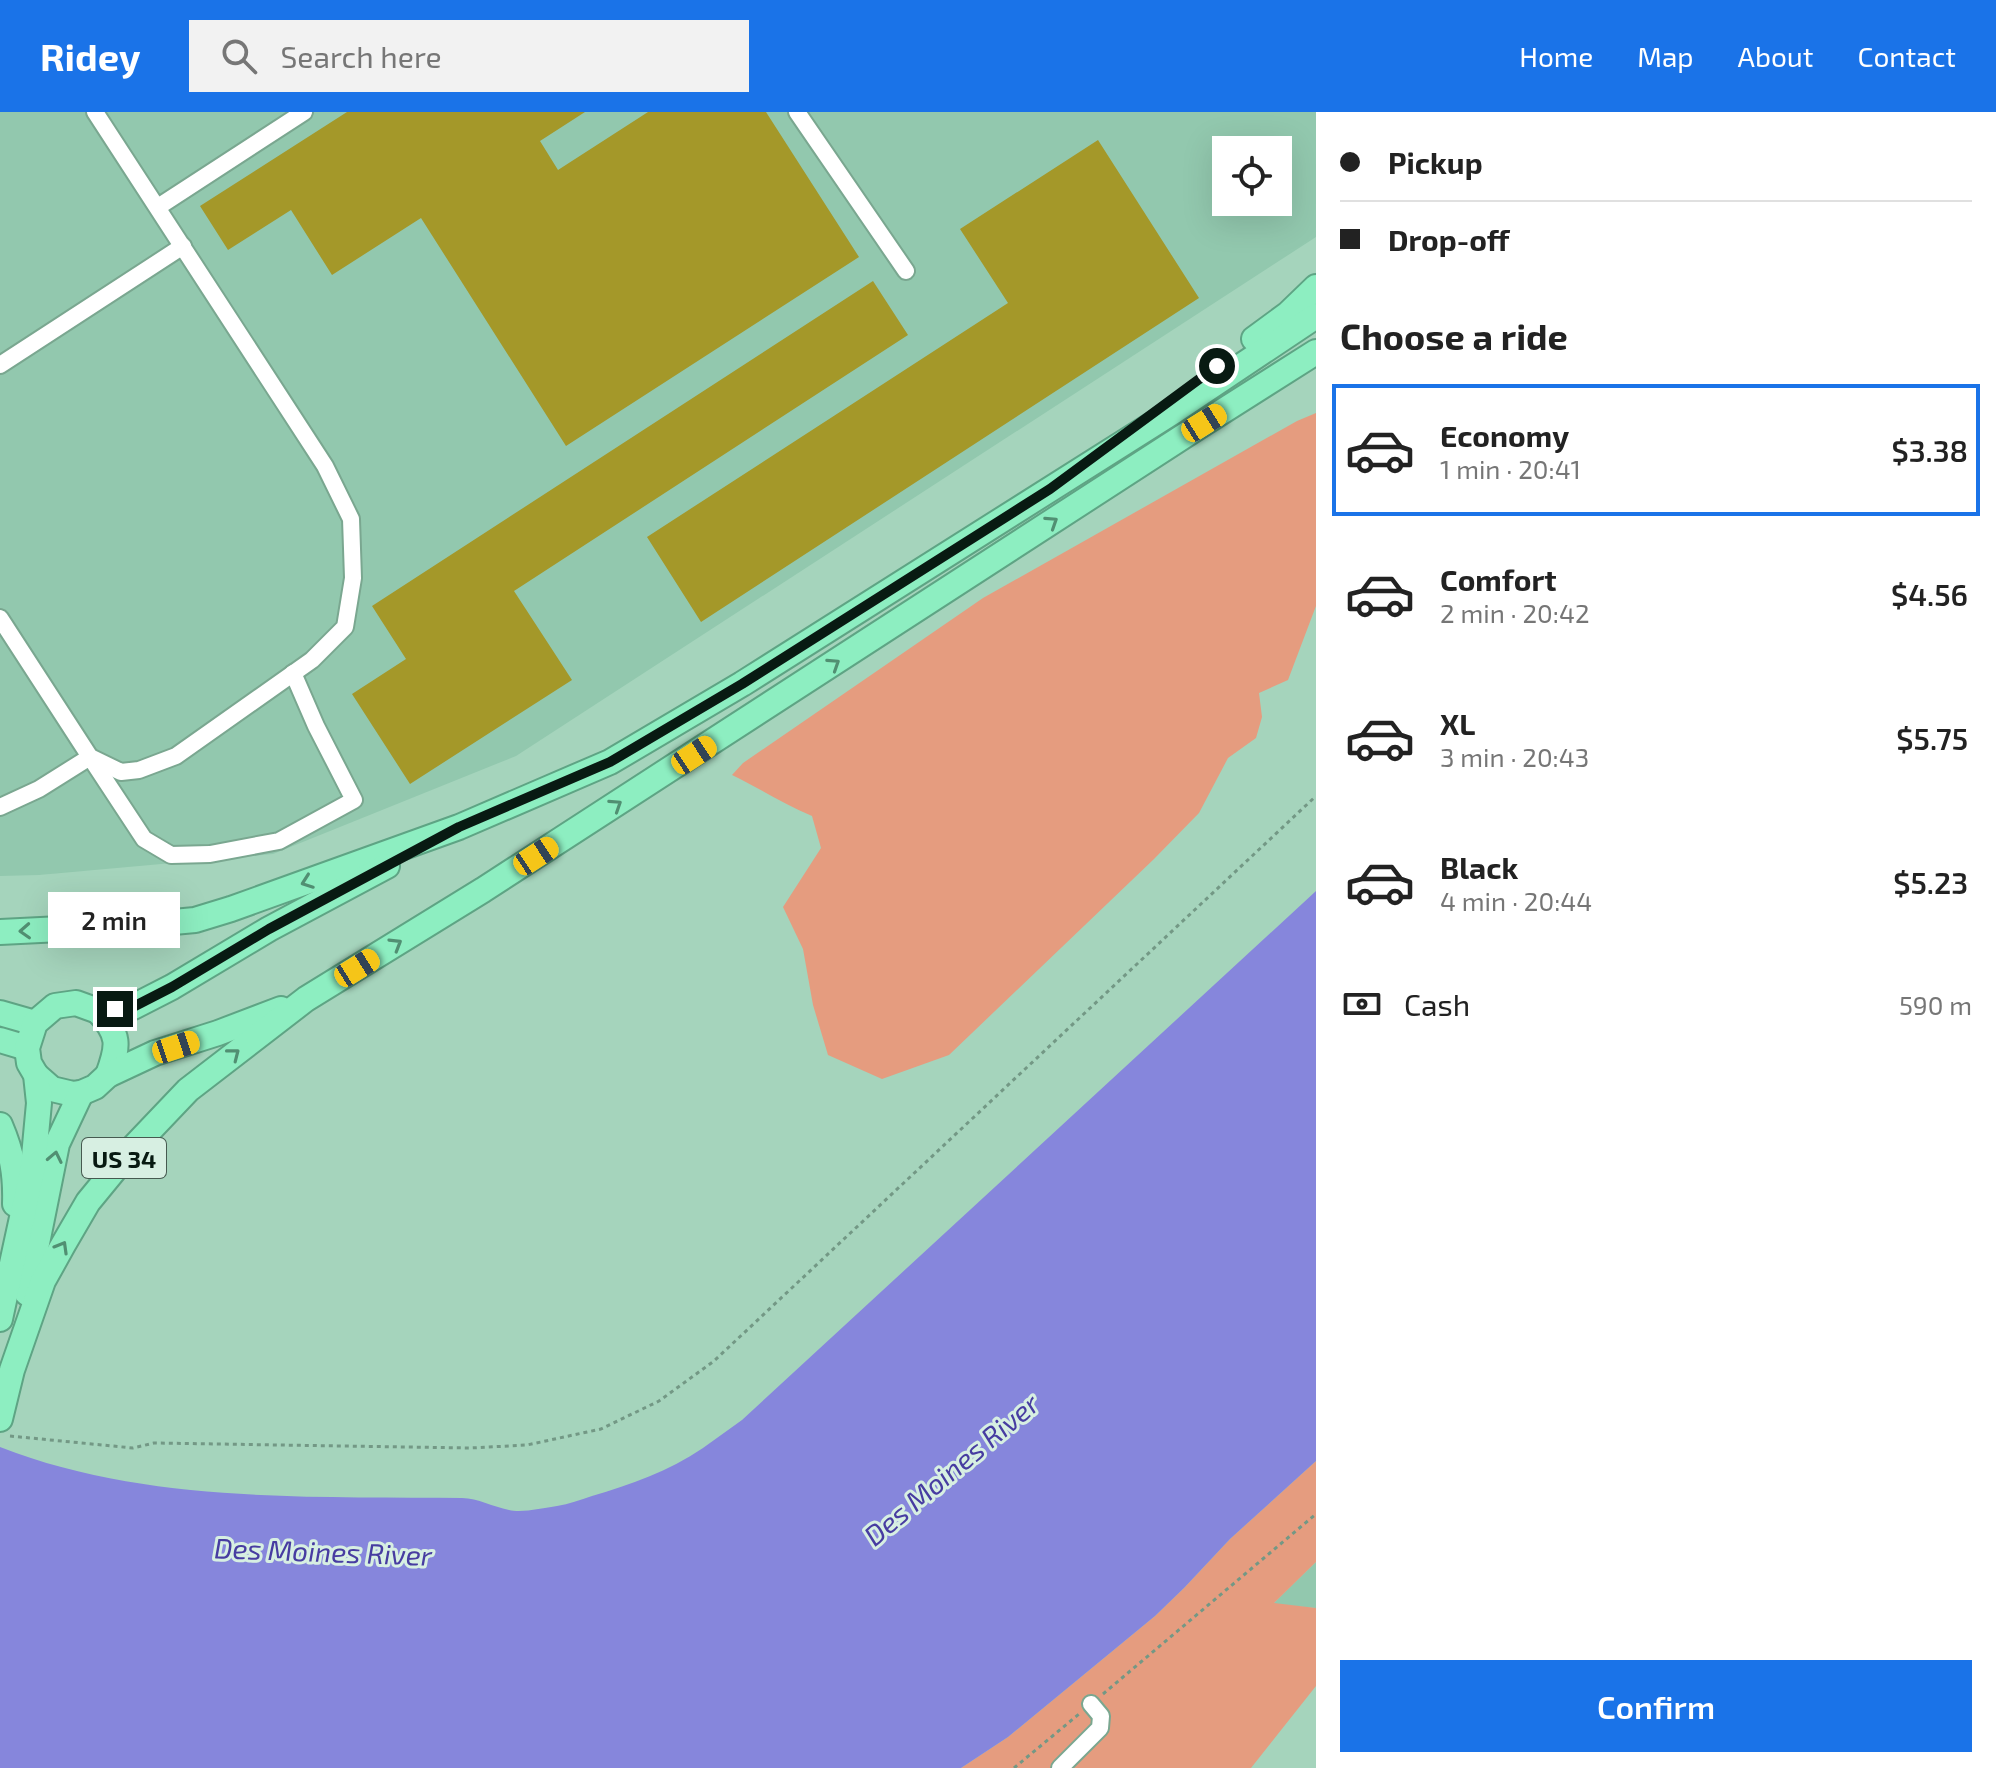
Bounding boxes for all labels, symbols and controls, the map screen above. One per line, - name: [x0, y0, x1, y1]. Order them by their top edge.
- search box: [189, 20, 749, 92]
- text: Ridey: [40, 33, 141, 79]
- icon: search: [217, 34, 261, 78]
- text: Search here: [281, 38, 442, 74]
- text: Home: [1519, 39, 1593, 73]
- text: Map: [1637, 39, 1694, 73]
- text: About: [1738, 39, 1813, 73]
- text: Contact: [1857, 39, 1956, 73]
- map controls: [1212, 136, 1292, 216]
- button: locate: [1212, 136, 1292, 216]
- text: Pickup: [1388, 144, 1483, 180]
- text: Drop-off: [1388, 221, 1510, 257]
- text: Choose a ride: [1340, 314, 1568, 357]
- route start: [1199, 348, 1235, 384]
- car: [1177, 400, 1231, 446]
- icon: car: [1344, 414, 1416, 486]
- text: Economy: [1440, 417, 1569, 453]
- text: $3.38: [1891, 432, 1968, 468]
- text: 1 min · 20:41: [1440, 453, 1581, 484]
- one-way arrow: [1044, 517, 1058, 532]
- icon: car: [1344, 558, 1416, 630]
- text: Comfort: [1440, 561, 1557, 597]
- text: $4.56: [1891, 576, 1968, 612]
- text: 2 min · 20:42: [1440, 597, 1590, 628]
- one-way arrow: [826, 658, 840, 673]
- icon: car: [1344, 702, 1416, 774]
- text: XL: [1440, 705, 1475, 741]
- text: $5.75: [1896, 720, 1968, 756]
- car: [667, 732, 721, 778]
- text: 3 min · 20:43: [1440, 741, 1589, 772]
- one-way arrow: [607, 799, 622, 814]
- car: [509, 833, 563, 879]
- icon: car: [1344, 846, 1416, 918]
- text: Black: [1440, 849, 1518, 885]
- text: $5.23: [1893, 864, 1968, 900]
- one-way arrow: [301, 872, 315, 889]
- text: 4 min · 20:44: [1440, 885, 1592, 916]
- callout: 2 min: [49, 893, 181, 949]
- text: 2 min: [81, 904, 147, 935]
- one-way arrow: [19, 922, 31, 939]
- one-way arrow: [387, 938, 402, 953]
- car: [330, 945, 384, 991]
- icon: cash: [1340, 982, 1384, 1026]
- text: Cash: [1404, 986, 1470, 1022]
- text: 590 m: [1899, 989, 1972, 1020]
- route end: [97, 991, 133, 1027]
- car: [149, 1028, 203, 1066]
- one-way arrow: [225, 1050, 240, 1064]
- road number: US 34: [82, 1138, 166, 1178]
- one-way arrow: [46, 1150, 63, 1164]
- one-way arrow: [52, 1241, 68, 1255]
- water label: Des Moines River: [857, 1385, 1046, 1552]
- water label: Des Moines River: [213, 1530, 433, 1572]
- button: Confirm: [1340, 1660, 1972, 1752]

